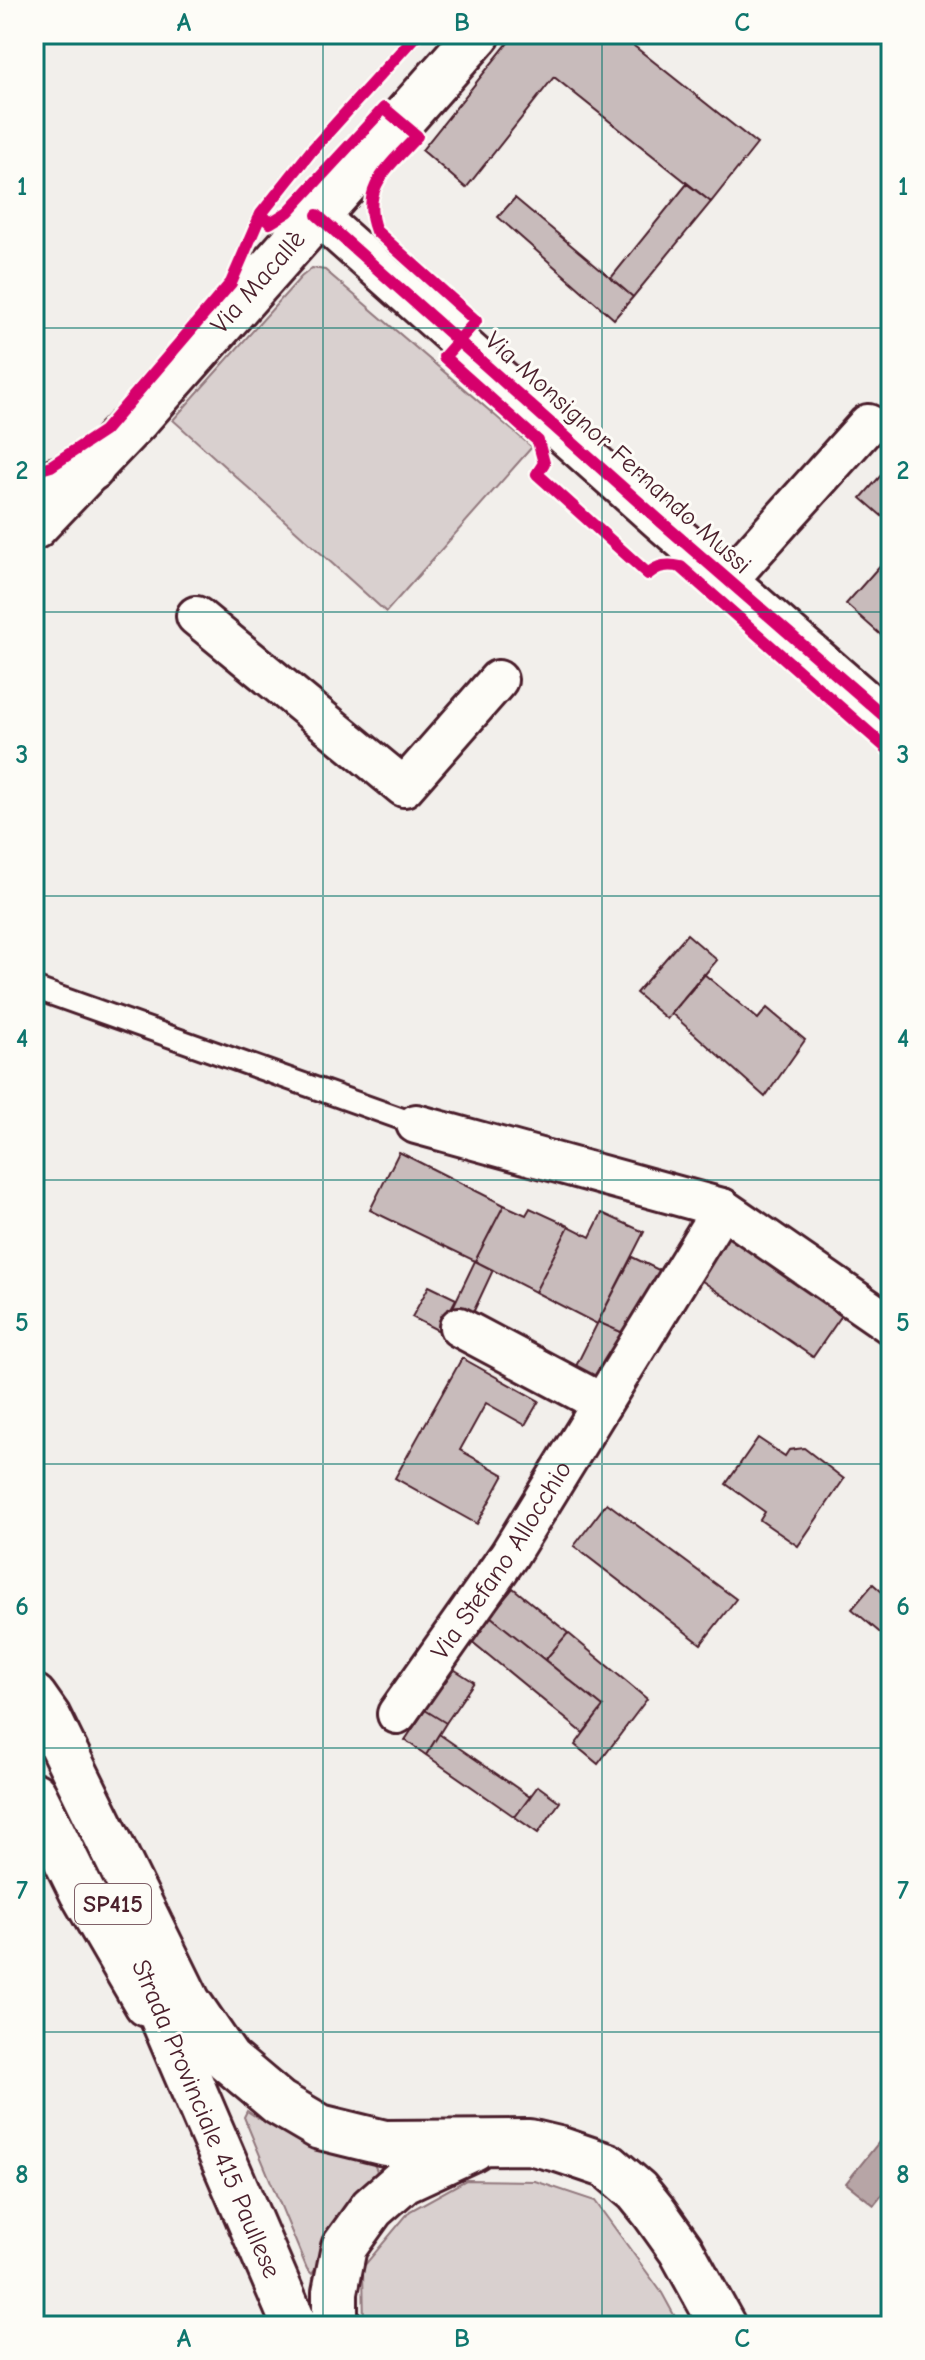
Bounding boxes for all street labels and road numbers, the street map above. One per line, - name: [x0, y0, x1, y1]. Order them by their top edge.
- street label: Via Macallè: [205, 225, 312, 340]
- street label: Via Monsignor Fernando Mussi: [479, 326, 757, 580]
- street label: Via Stefano Allocchio: [425, 1455, 578, 1665]
- road number: SP415: [75, 1884, 151, 1924]
- street label: Strada Provinciale 415 Paullese: [125, 1955, 287, 2283]

